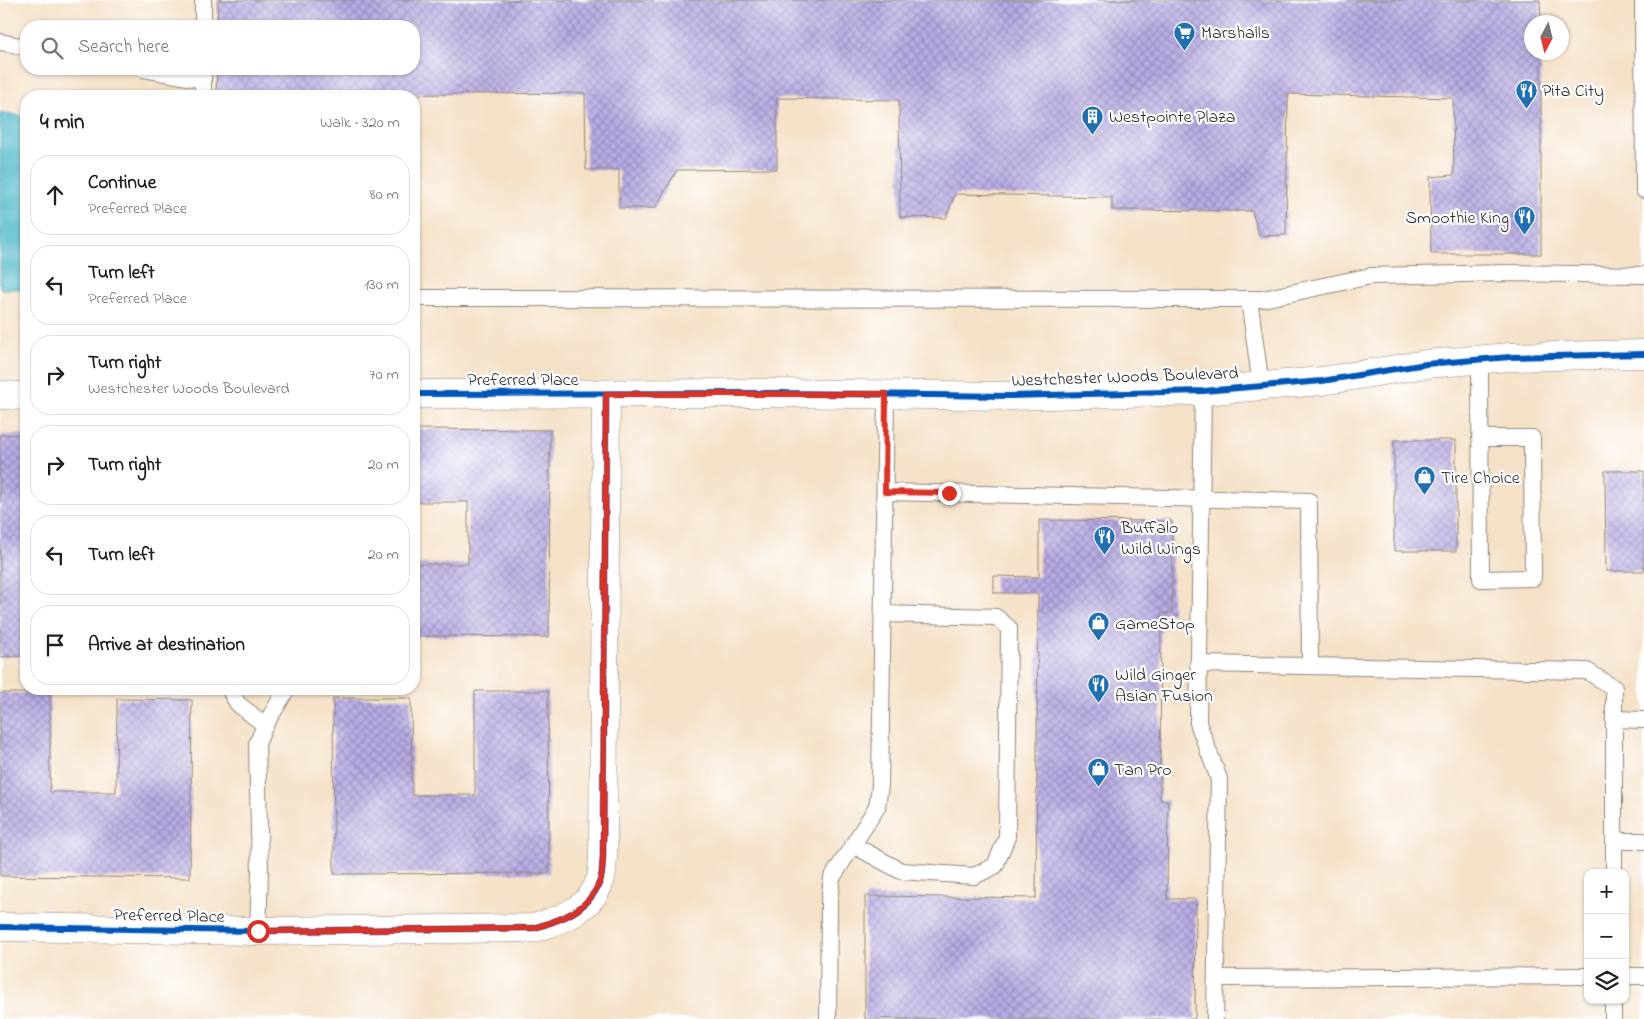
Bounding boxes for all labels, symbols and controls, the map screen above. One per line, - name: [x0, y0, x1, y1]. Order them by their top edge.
- north arrow: [1524, 15, 1569, 60]
- search box: [20, 20, 420, 75]
- supermarket icon: Marshalls: [1173, 20, 1197, 51]
- place label: Marshalls: [1201, 21, 1270, 47]
- icon: search: [38, 34, 66, 62]
- text: Search here: [78, 34, 169, 61]
- restaurant icon: Pita City: [1514, 78, 1538, 109]
- place label: Pita City: [1542, 79, 1604, 105]
- building icon: Westpointe Plaza: [1081, 104, 1105, 135]
- place label: Westpointe Plaza: [1109, 105, 1235, 131]
- text: 4 min: [40, 108, 84, 138]
- text: Walk · 320 m: [320, 111, 400, 135]
- text: Continue: [88, 170, 156, 197]
- icon: ahead: [41, 181, 69, 209]
- text: 80 m: [370, 183, 399, 207]
- text: Preferred Place: [88, 197, 187, 221]
- restaurant icon: Smoothie King: [1513, 205, 1537, 236]
- place label: Smoothie King: [1405, 206, 1509, 233]
- text: Turn left: [88, 260, 155, 287]
- icon: left: [41, 271, 69, 299]
- text: 130 m: [364, 273, 399, 297]
- text: Preferred Place: [88, 287, 187, 311]
- text: Turn right: [88, 350, 161, 377]
- icon: right: [41, 361, 69, 389]
- street label: Westchester Woods Boulevard: [1011, 361, 1239, 395]
- text: 70 m: [369, 363, 399, 387]
- street label: Preferred Place: [467, 368, 580, 394]
- text: Westchester Woods Boulevard: [88, 377, 290, 401]
- icon: right: [41, 451, 69, 479]
- text: Turn right: [88, 452, 161, 479]
- text: 20 m: [368, 453, 399, 477]
- shop icon: Tire Choice: [1413, 465, 1437, 496]
- place label: Tire Choice: [1441, 466, 1521, 492]
- route end: [938, 482, 961, 505]
- place label: Buffalo Wild Wings: [1120, 516, 1201, 564]
- restaurant icon: Buffalo Wild Wings: [1093, 525, 1117, 556]
- icon: left: [41, 541, 69, 569]
- text: Turn left: [88, 542, 155, 569]
- text: 20 m: [368, 543, 399, 567]
- shop icon: GameStop: [1087, 611, 1111, 642]
- place label: GameStop: [1115, 612, 1195, 638]
- icon: arrive: [41, 631, 69, 659]
- text: Arrive at destination: [88, 632, 245, 659]
- place label: Wild Ginger Asian Fusion: [1115, 663, 1213, 710]
- restaurant icon: Wild Ginger Asian Fusion: [1087, 672, 1111, 703]
- shop icon: Tan Pro: [1086, 757, 1110, 788]
- place label: Tan Pro: [1114, 758, 1172, 784]
- map controls: [1584, 869, 1629, 1004]
- button: +: [1584, 869, 1629, 914]
- street label: Preferred Place: [113, 903, 226, 931]
- button: −: [1584, 914, 1629, 959]
- route start: [247, 920, 270, 943]
- button: layers: [1584, 959, 1629, 1004]

